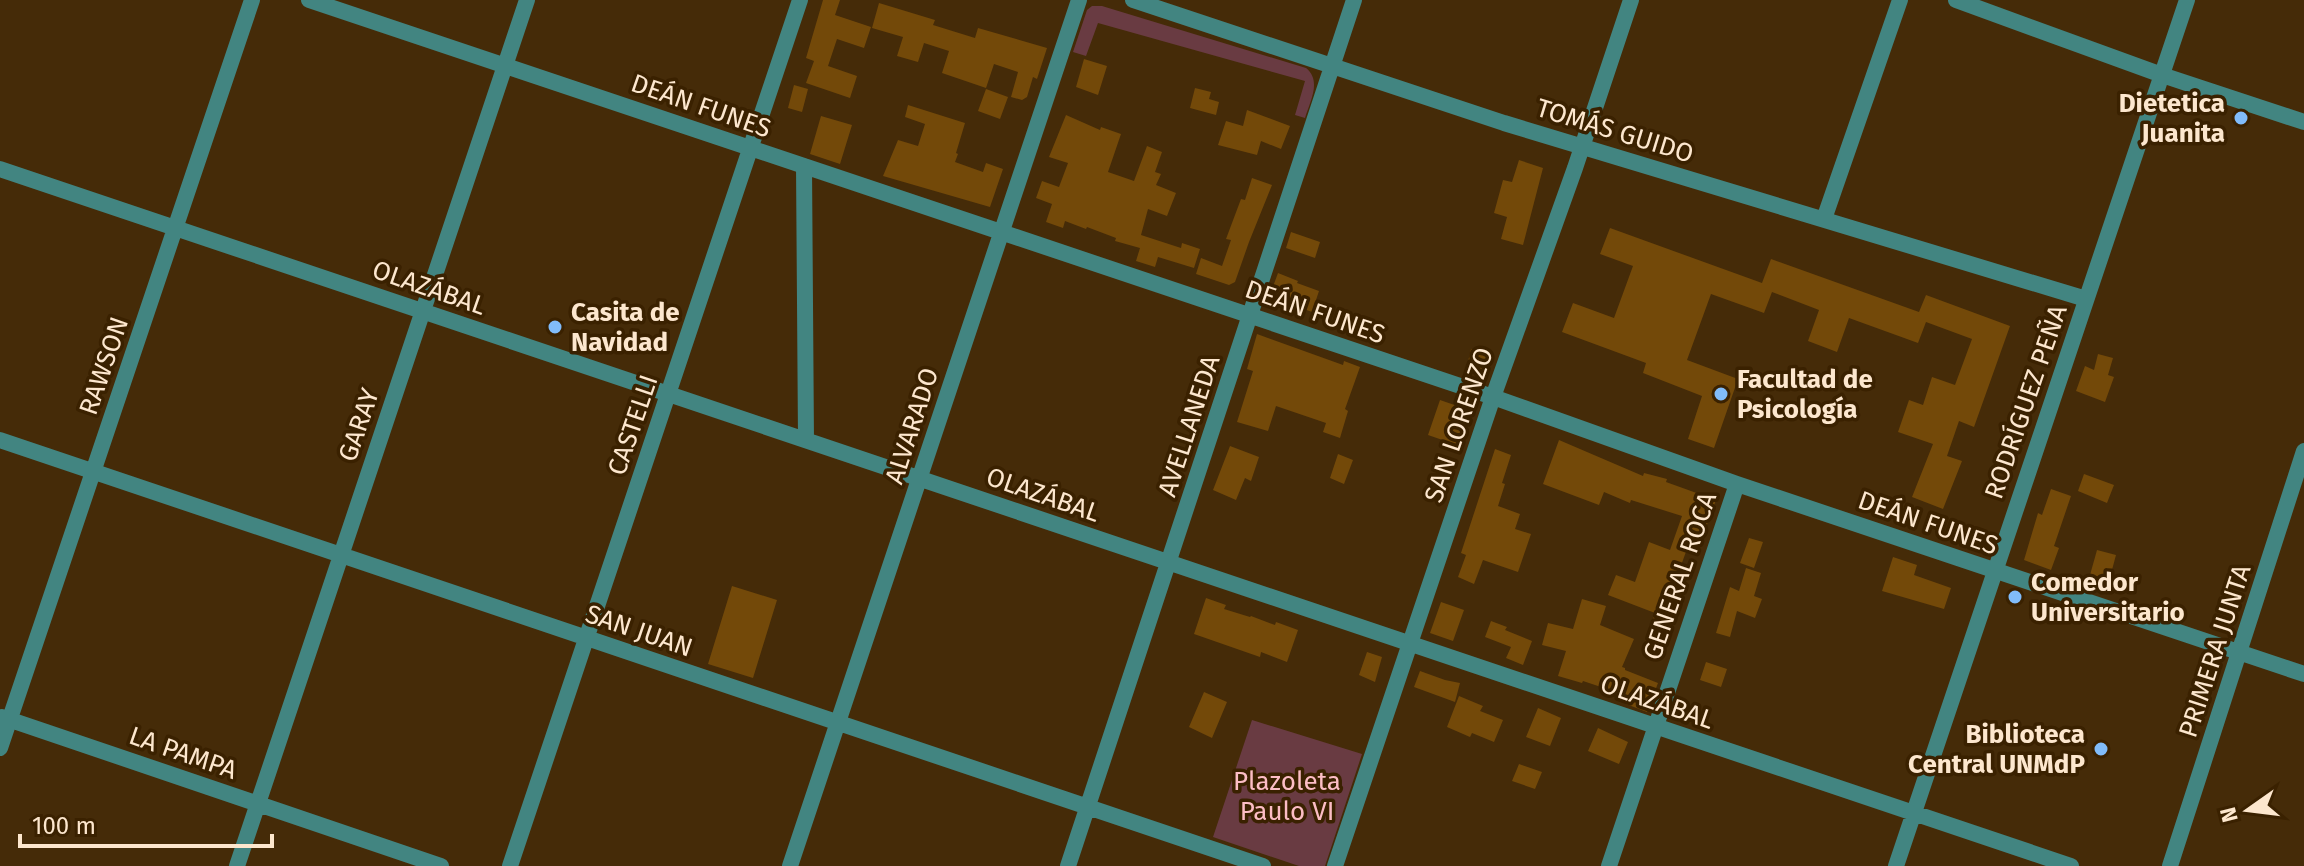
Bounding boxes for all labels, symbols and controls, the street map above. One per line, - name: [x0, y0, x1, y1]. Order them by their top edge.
- street label: DEÁN FUNES: [627, 68, 775, 144]
- place label: Dietetica Juanita: [2119, 88, 2225, 149]
- street label: TOMÁS GUIDO: [1533, 92, 1697, 170]
- marker: Dietetica Juanita: [2232, 109, 2250, 127]
- street label: OLAZÁBAL: [368, 254, 490, 322]
- street label: DEÁN FUNES: [1241, 274, 1389, 350]
- place label: Casita de Navidad: [571, 297, 680, 358]
- street label: RODRÍGUEZ PEÑA: [1978, 301, 2074, 503]
- street label: RAWSON: [73, 313, 135, 419]
- marker: Casita de Navidad: [546, 318, 564, 336]
- street label: SAN LORENZO: [1418, 344, 1500, 506]
- street label: AVELLANEDA: [1152, 351, 1226, 501]
- street label: ALVARADO: [879, 364, 945, 488]
- place label: Facultad de Psicología: [1737, 364, 1873, 425]
- street label: CASTELLI: [601, 371, 665, 479]
- street label: GARAY: [332, 384, 386, 465]
- marker: Facultad de Psicología: [1712, 385, 1730, 403]
- street label: OLAZÁBAL: [982, 461, 1104, 529]
- street label: DEÁN FUNES: [1854, 485, 2002, 561]
- street label: GENERAL ROCA: [1637, 488, 1723, 664]
- street label: PRIMERA JUNTA: [2172, 560, 2258, 741]
- place label: Comedor Universitario: [2031, 567, 2185, 628]
- marker: Comedor Universitario: [2006, 588, 2024, 606]
- street label: SAN JUAN: [581, 598, 697, 664]
- street label: OLAZÁBAL: [1596, 668, 1718, 736]
- place label: Biblioteca Central UNMdP: [1908, 719, 2085, 780]
- street label: LA PAMPA: [125, 720, 241, 786]
- marker: Biblioteca Central UNMdP: [2092, 740, 2110, 758]
- park label: Plazoleta Paulo VI: [1233, 766, 1341, 827]
- north arrow: [2208, 770, 2288, 850]
- scale bar: [20, 798, 272, 848]
- text: N: [2214, 804, 2244, 825]
- text: 100 m: [32, 812, 96, 840]

